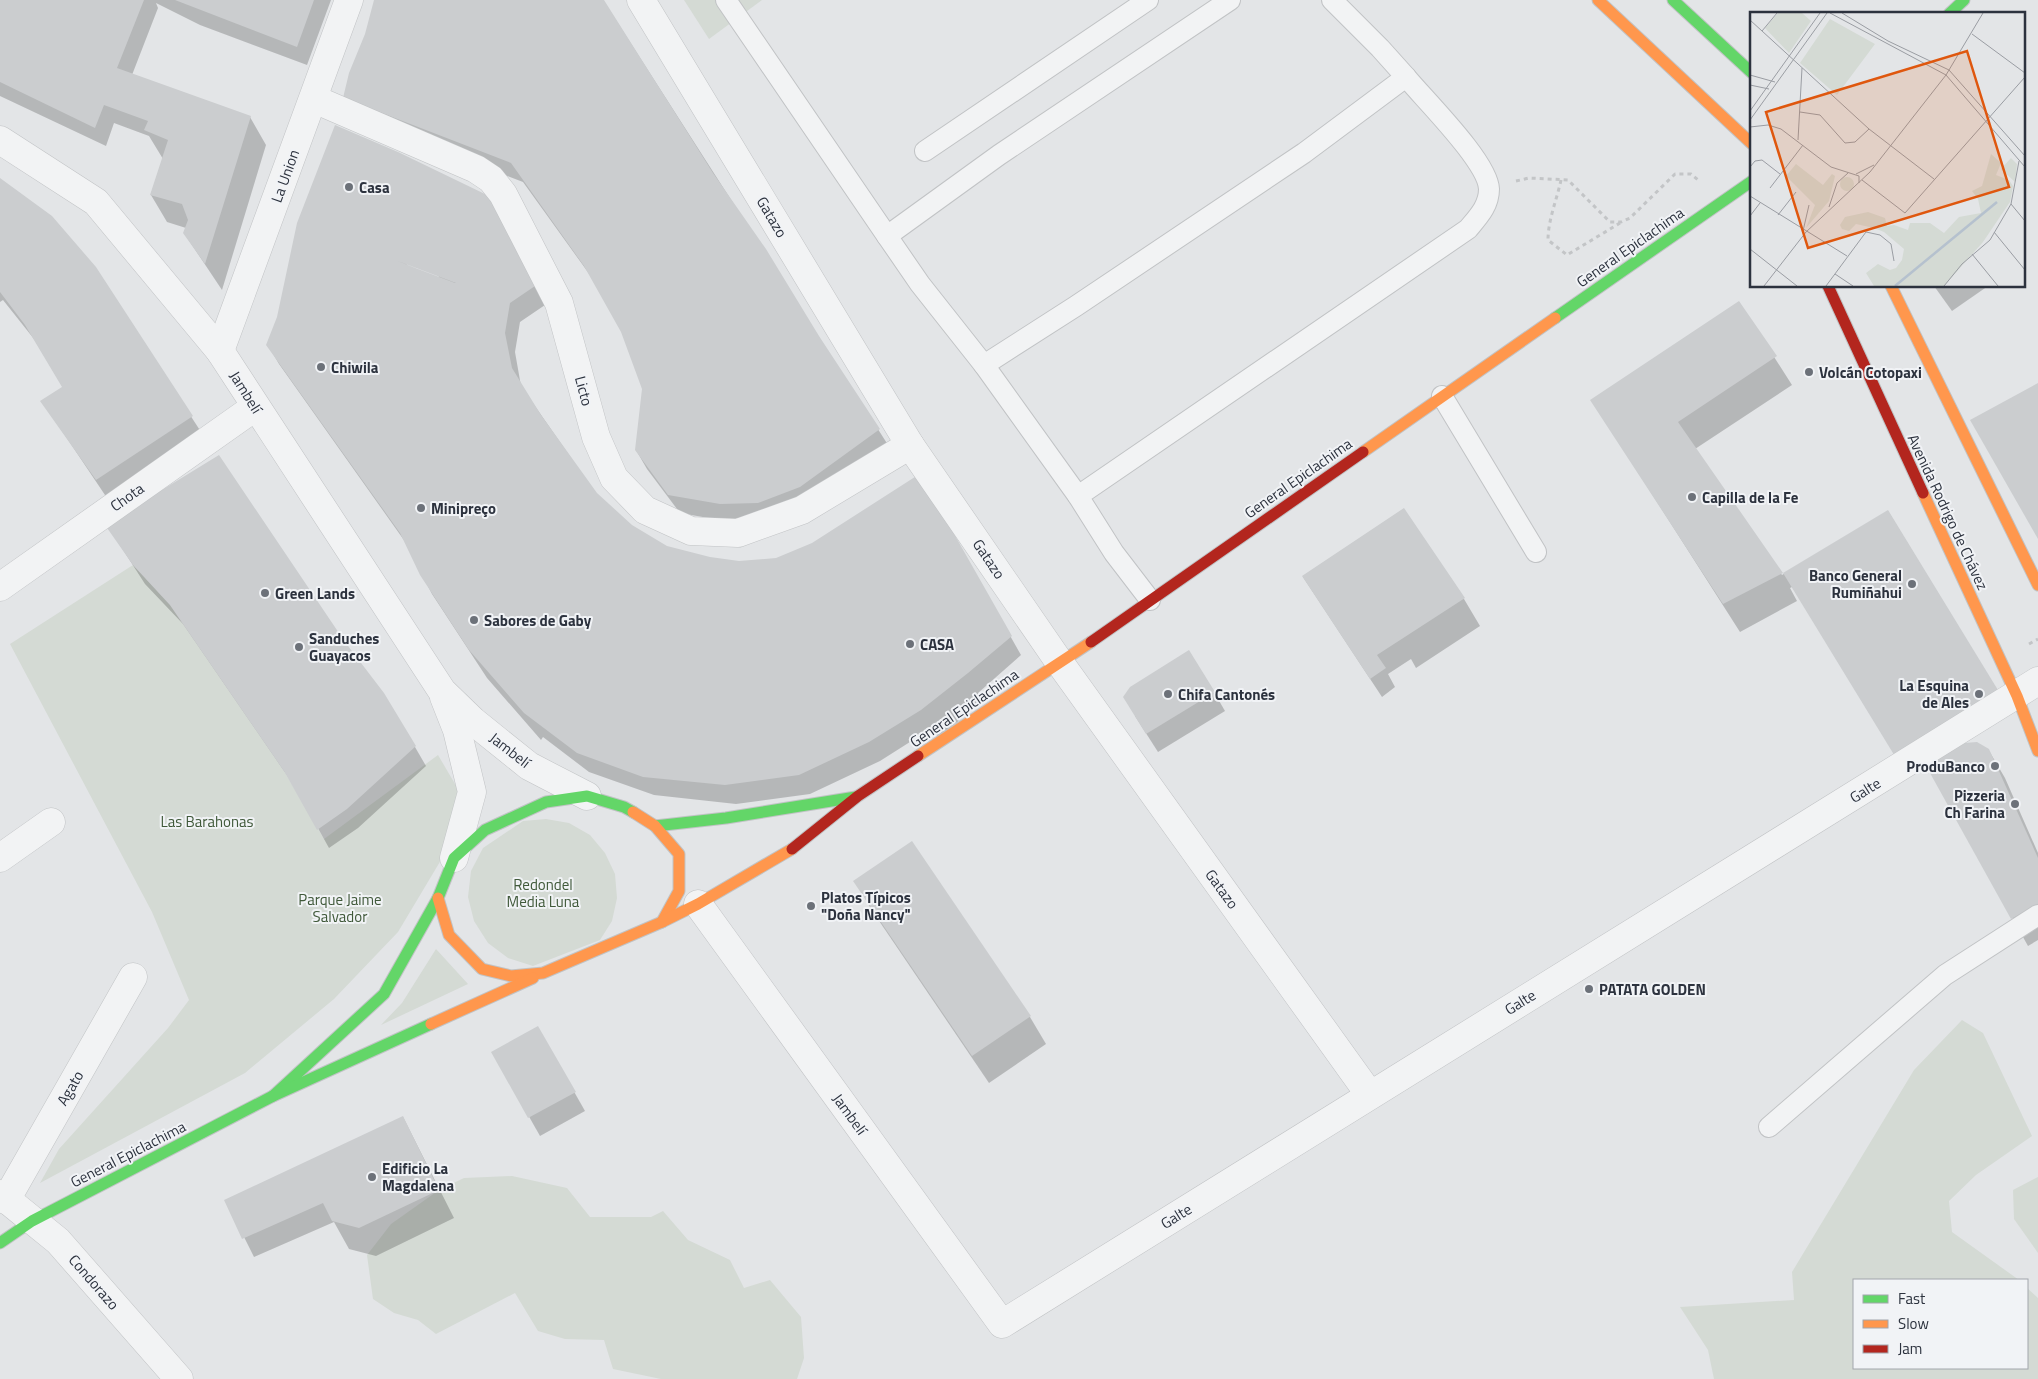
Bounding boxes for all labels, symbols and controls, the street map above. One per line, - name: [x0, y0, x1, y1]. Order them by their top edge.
- inset map: [1750, 12, 2026, 288]
- street label: La Union: [265, 146, 305, 206]
- place label: Casa: [359, 176, 390, 199]
- marker: Casa: [343, 181, 355, 193]
- street label: Gatazo: [751, 192, 793, 242]
- street label: General Epiclachima: [1571, 201, 1689, 293]
- place label: Chiwila: [331, 356, 379, 379]
- marker: Chiwila: [315, 361, 327, 373]
- place label: Volcán Cotopaxi: [1819, 361, 1922, 384]
- street label: Jambelí: [224, 366, 269, 419]
- marker: Volcán Cotopaxi: [1803, 366, 1815, 378]
- street label: Licto: [569, 373, 599, 409]
- street label: Avenida Rodrigo de Chávez: [1902, 430, 1994, 594]
- street label: General Epiclachima: [1239, 432, 1357, 524]
- street label: Chota: [105, 477, 149, 517]
- place label: Capilla de la Fe: [1702, 486, 1799, 509]
- marker: Capilla de la Fe: [1686, 491, 1698, 503]
- place label: Minipreço: [431, 497, 496, 520]
- marker: Minipreço: [415, 502, 427, 514]
- street label: Gatazo: [967, 534, 1011, 584]
- place label: Banco General Rumiñahui: [1809, 564, 1902, 604]
- marker: Banco General Rumiñahui: [1906, 578, 1918, 590]
- place label: Green Lands: [275, 582, 355, 605]
- marker: Green Lands: [259, 587, 271, 599]
- place label: Sabores de Gaby: [484, 609, 592, 632]
- marker: Sabores de Gaby: [468, 614, 480, 626]
- place label: Sanduches Guayacos: [309, 627, 379, 667]
- place label: CASA: [920, 633, 954, 656]
- marker: CASA: [904, 638, 916, 650]
- marker: Sanduches Guayacos: [293, 641, 305, 653]
- street label: General Epiclachima: [905, 663, 1023, 753]
- place label: La Esquina de Ales: [1899, 674, 1969, 714]
- place label: Chifa Cantonés: [1178, 683, 1275, 706]
- marker: Chifa Cantonés: [1162, 688, 1174, 700]
- marker: La Esquina de Ales: [1973, 688, 1985, 700]
- street label: Jambelí: [485, 727, 537, 774]
- place label: ProduBanco: [1906, 755, 1985, 778]
- marker: ProduBanco: [1989, 760, 2001, 772]
- street label: Galte: [1845, 771, 1885, 809]
- place label: Pizzeria Ch Farina: [1944, 784, 2005, 824]
- marker: Pizzeria Ch Farina: [2009, 798, 2021, 810]
- park label: Las Barahonas: [161, 810, 253, 833]
- street label: Gatazo: [1200, 864, 1244, 914]
- park label: Redondel Media Luna: [507, 873, 580, 913]
- place label: Platos Típicos "Doña Nancy": [821, 886, 911, 926]
- park label: Parque Jaime Salvador: [298, 888, 382, 928]
- marker: Platos Típicos "Doña Nancy": [805, 900, 817, 912]
- place label: PATATA GOLDEN: [1599, 978, 1706, 1001]
- street label: Galte: [1500, 983, 1540, 1021]
- marker: PATATA GOLDEN: [1583, 983, 1595, 995]
- street label: Agato: [51, 1066, 89, 1110]
- street label: Jambelí: [827, 1088, 874, 1141]
- street label: General Epiclachima: [66, 1115, 190, 1193]
- place label: Edificio La Magdalena: [382, 1157, 454, 1197]
- marker: Edificio La Magdalena: [366, 1171, 378, 1183]
- street label: Galte: [1156, 1197, 1196, 1235]
- street label: Condorazo: [63, 1249, 125, 1315]
- legend: [1853, 1279, 2028, 1369]
- text: Fast: [1898, 1287, 1926, 1310]
- text: Slow: [1898, 1312, 1929, 1335]
- text: Jam: [1898, 1337, 1922, 1360]

